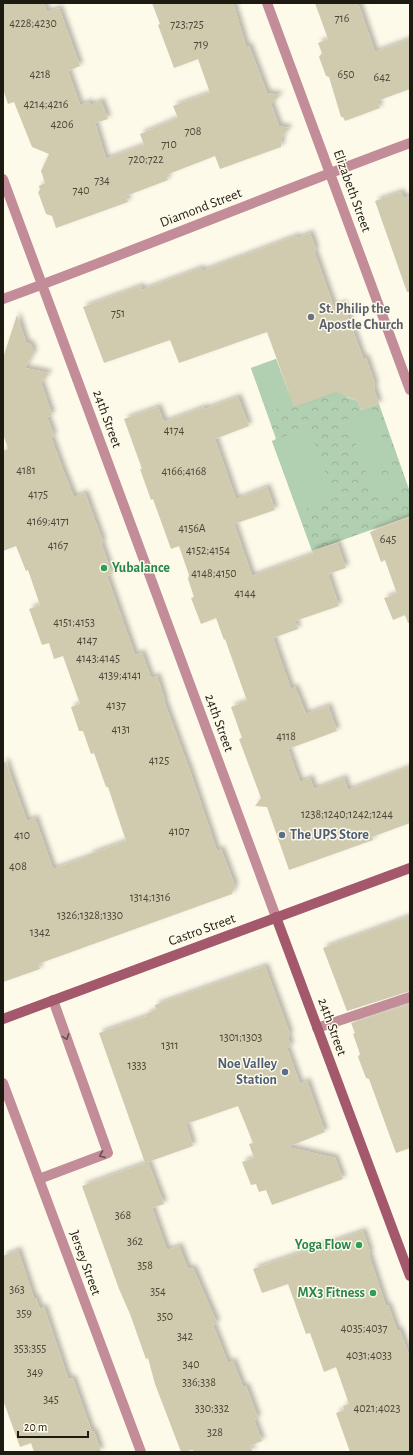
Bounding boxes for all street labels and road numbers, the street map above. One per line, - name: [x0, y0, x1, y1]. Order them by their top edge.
- street label: Elizabeth Street: [331, 148, 374, 235]
- street label: Diamond Street: [158, 186, 244, 230]
- street label: 24th Street: [90, 388, 124, 450]
- street label: 24th Street: [202, 692, 236, 754]
- street label: Castro Street: [167, 911, 238, 949]
- street label: 24th Street: [315, 996, 349, 1058]
- street label: Jersey Street: [67, 1229, 103, 1298]

